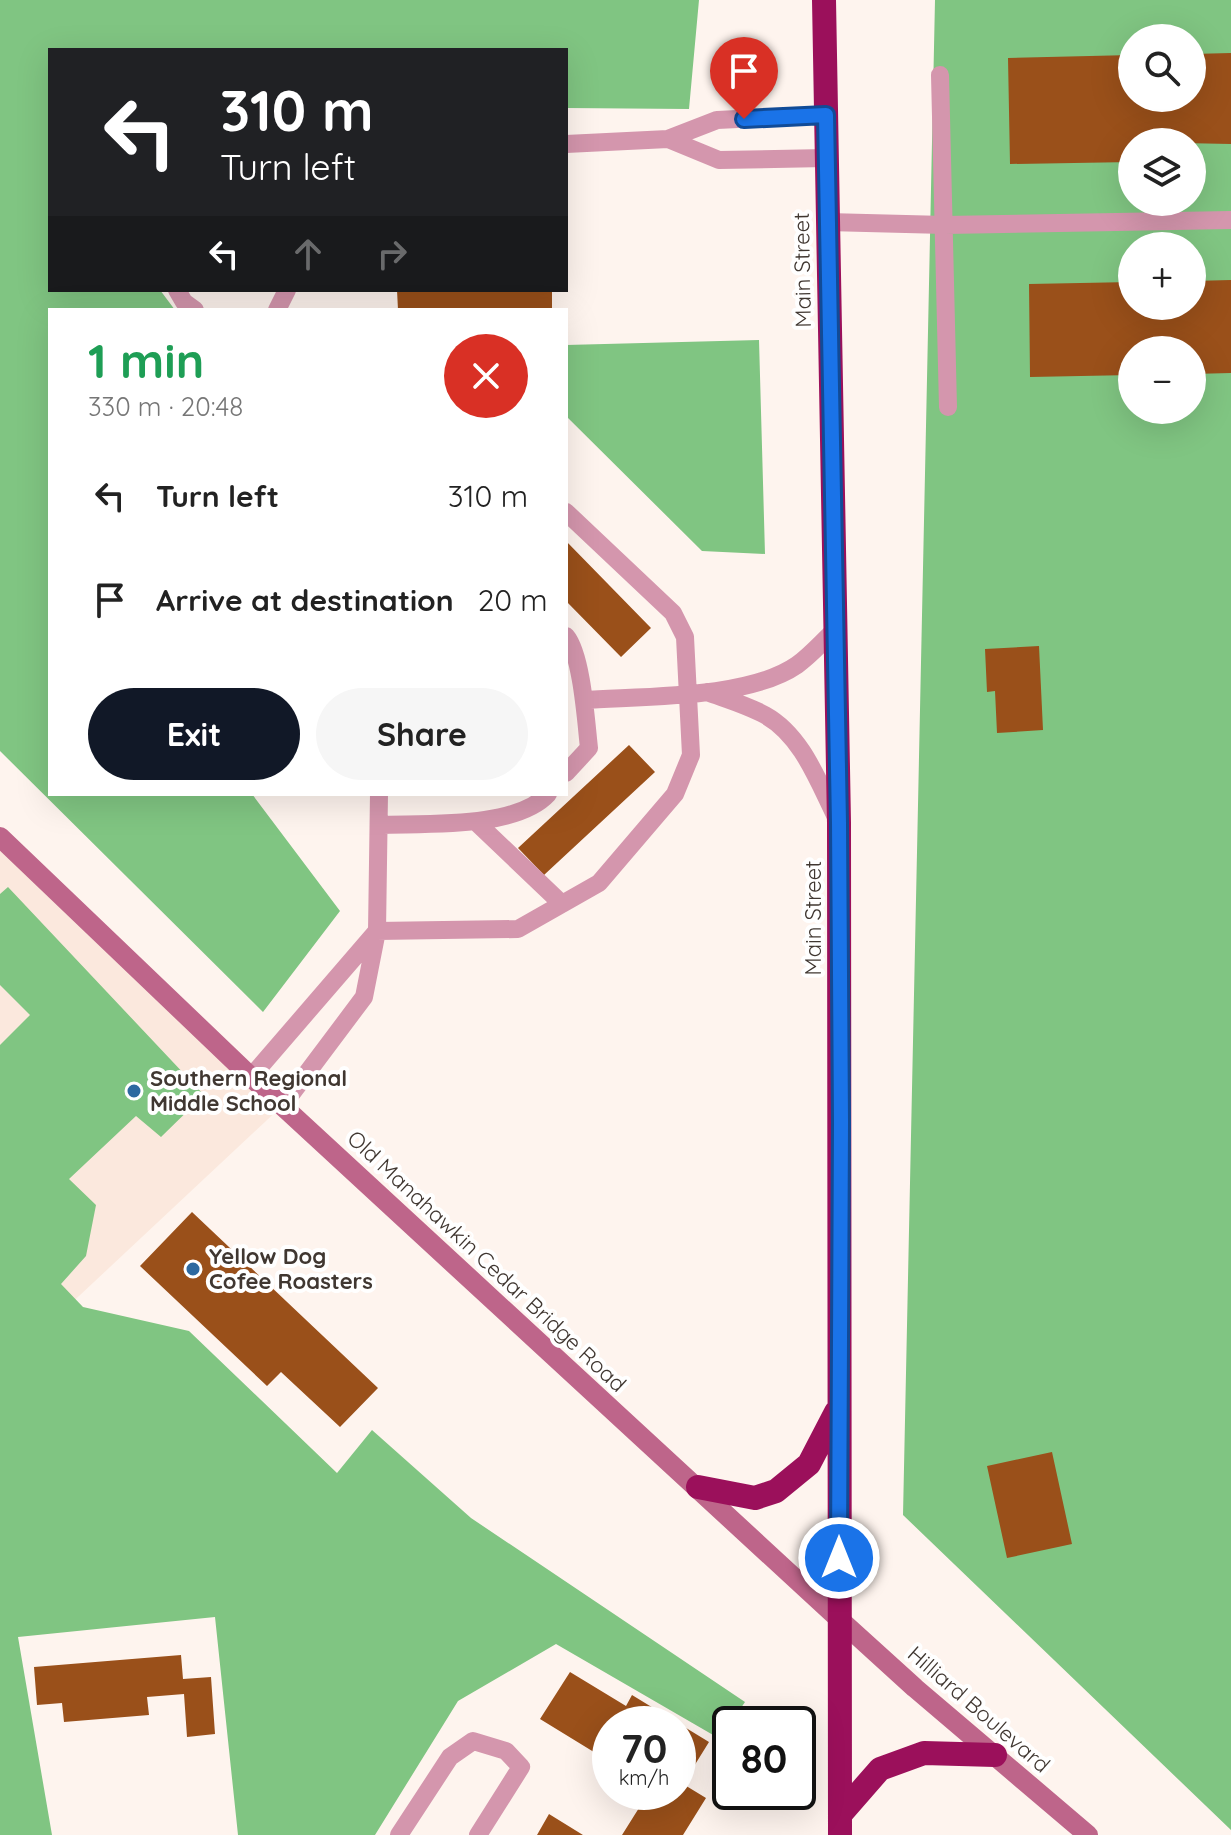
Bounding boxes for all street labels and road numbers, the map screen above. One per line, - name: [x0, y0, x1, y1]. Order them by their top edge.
- street label: Main Street: [787, 212, 817, 328]
- street label: Main Street: [799, 860, 827, 976]
- street label: Old Manahawkin Cedar Bridge Road: [342, 1124, 632, 1398]
- street label: Hilliard Boulevard: [902, 1640, 1056, 1778]

